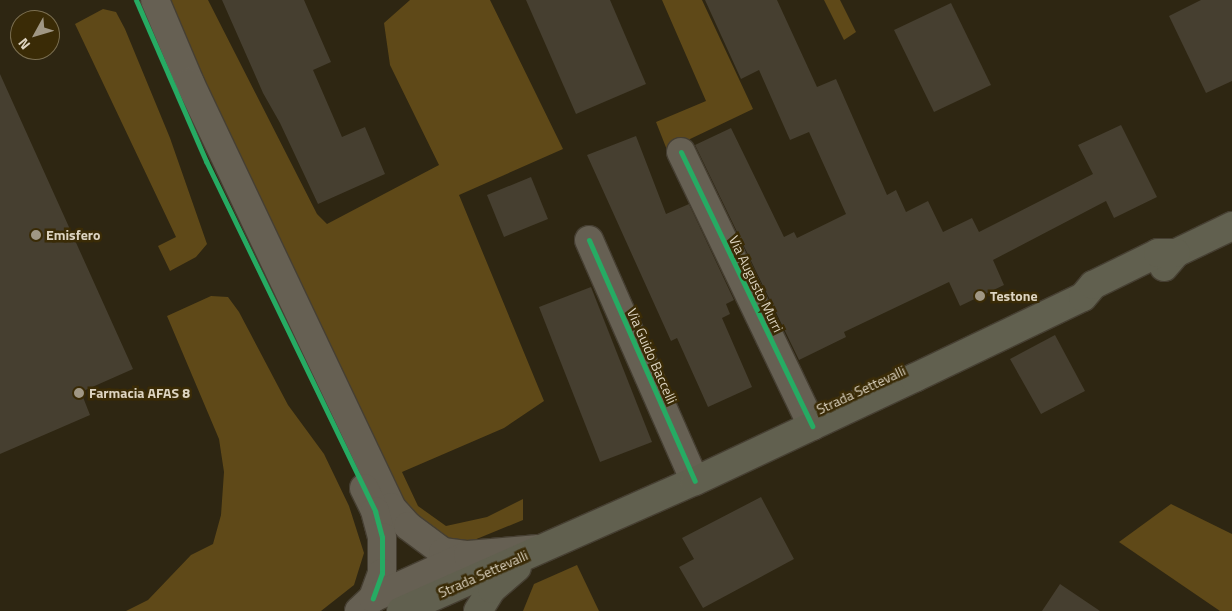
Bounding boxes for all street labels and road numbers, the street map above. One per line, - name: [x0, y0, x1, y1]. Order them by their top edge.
- street label: Via Augusto Murri: [725, 233, 787, 335]
- street label: Via Guido Baccelli: [623, 306, 681, 406]
- street label: Strada Settevalli: [814, 362, 908, 418]
- street label: Strada Settevalli: [436, 547, 530, 601]

